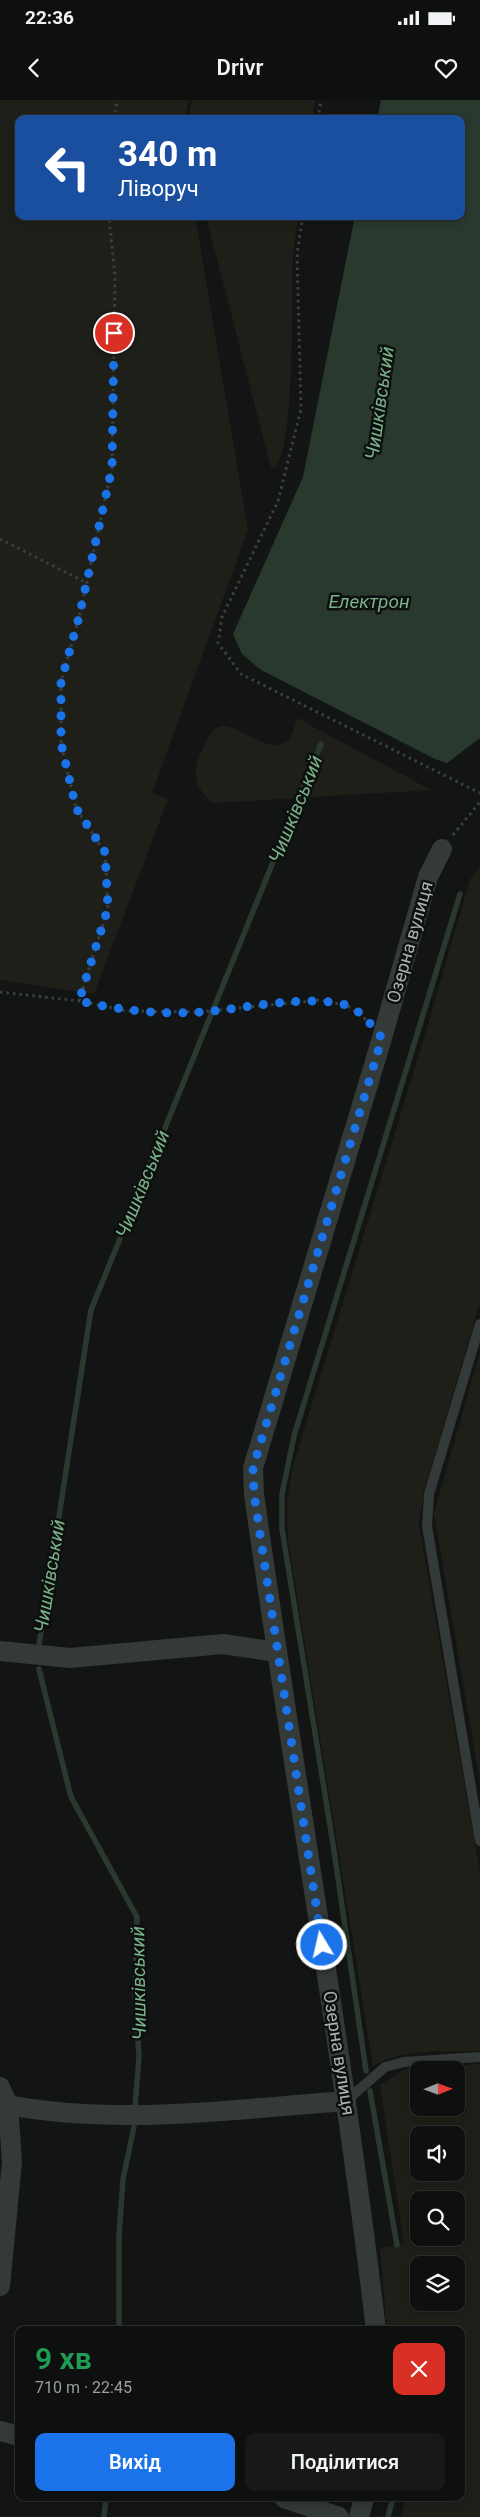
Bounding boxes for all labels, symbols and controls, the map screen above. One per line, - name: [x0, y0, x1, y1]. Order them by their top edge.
- text: 22:36: [25, 6, 74, 29]
- icon: back: [20, 54, 48, 82]
- icon: heart: [432, 54, 460, 82]
- text: Drivr: [217, 55, 263, 80]
- text: 340 m: [118, 134, 217, 175]
- icon: left: [35, 135, 100, 200]
- text: Ліворуч: [118, 176, 199, 201]
- pin: [93, 312, 135, 354]
- icon: arrive: [100, 319, 128, 347]
- water label: Чишківський: [360, 345, 399, 461]
- water label: Електрон: [328, 590, 410, 613]
- water label: Чишківський: [263, 752, 328, 866]
- street label: Озерна вулиця: [382, 879, 437, 1005]
- water label: Чишківський: [110, 1127, 175, 1241]
- water label: Чишківський: [29, 1518, 70, 1634]
- position arrow: [295, 1918, 347, 1970]
- water label: Чишківський: [126, 1925, 151, 2040]
- street label: Озерна вулиця: [319, 1989, 360, 2117]
- north arrow: [410, 2061, 465, 2116]
- map controls: [410, 2061, 465, 2311]
- button: sound: [410, 2126, 465, 2181]
- button: search: [410, 2191, 465, 2246]
- button: layers: [410, 2256, 465, 2311]
- text: 9 хв: [35, 2341, 92, 2376]
- button: close: [393, 2343, 445, 2395]
- text: 710 m · 22:45: [35, 2378, 132, 2397]
- button: Вихід: [35, 2433, 235, 2491]
- button: Поділитися: [245, 2433, 445, 2491]

